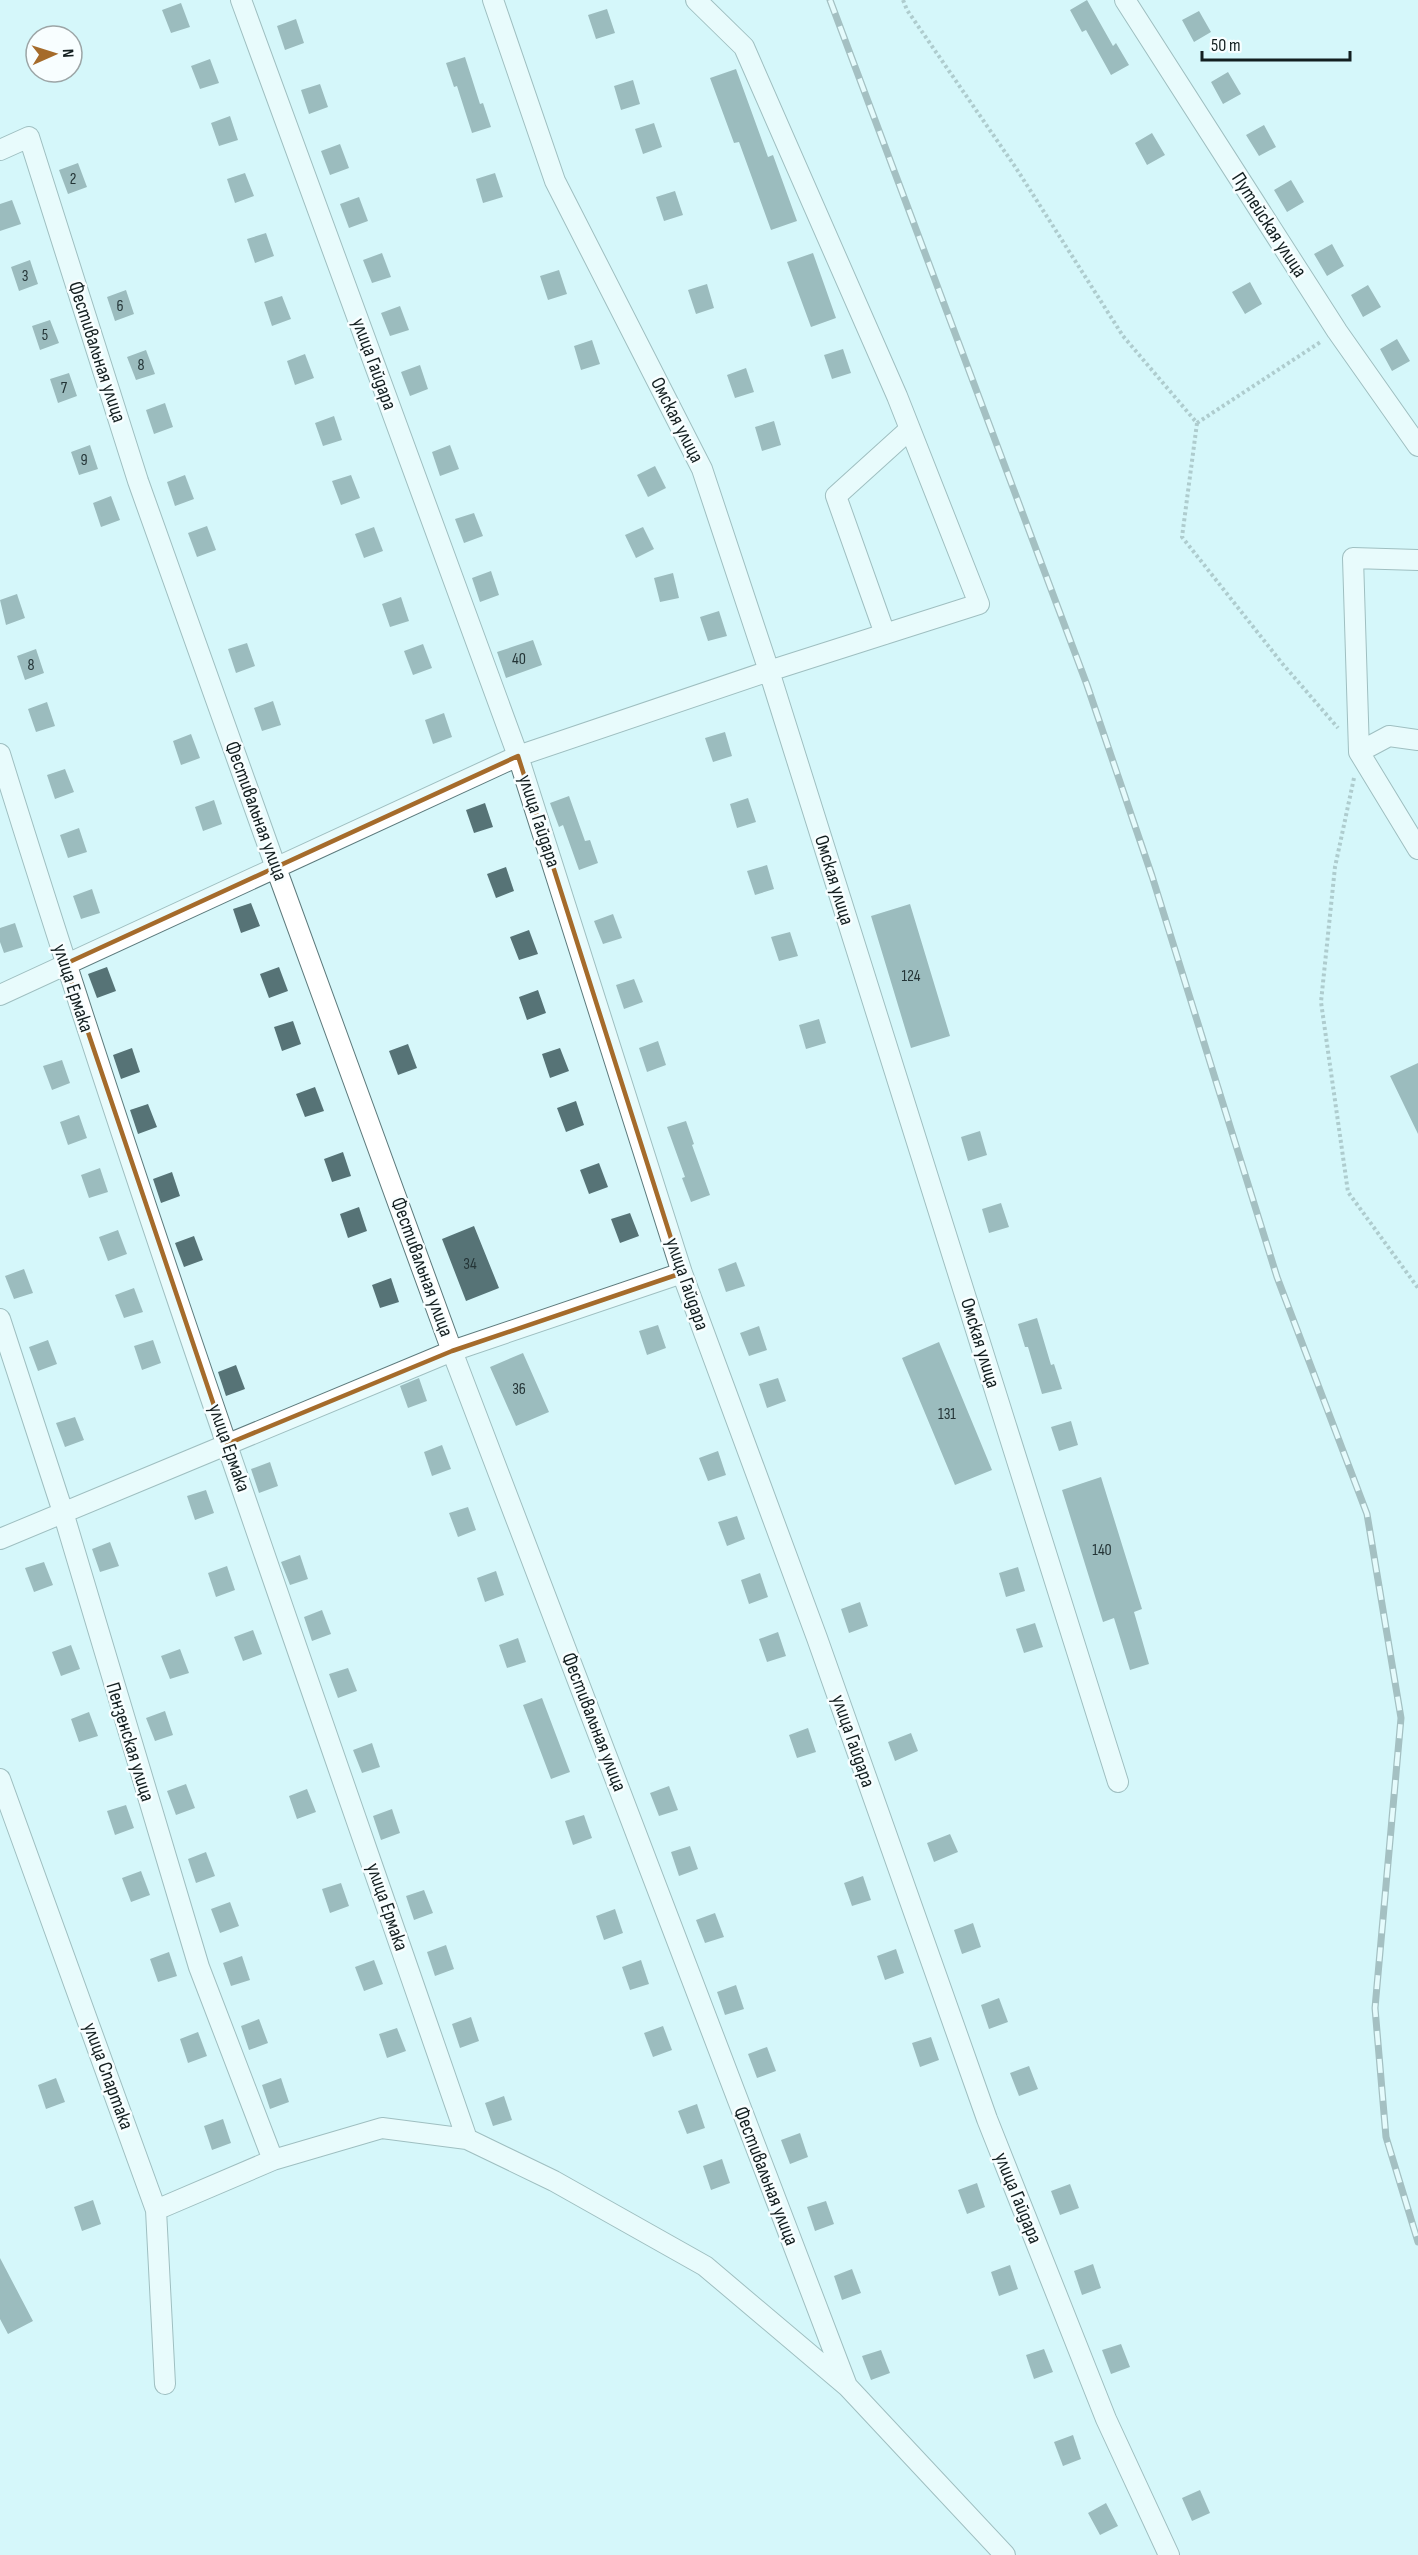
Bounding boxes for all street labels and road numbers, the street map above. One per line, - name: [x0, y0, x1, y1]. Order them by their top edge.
- street label: Путейская улица: [1226, 168, 1312, 282]
- street label: Фестивальная улица: [63, 279, 131, 425]
- street label: улица Гайдара: [346, 315, 402, 413]
- street label: Омская улица: [645, 373, 709, 467]
- street label: Фестивальная улица: [220, 738, 292, 884]
- street label: улица Гайдара: [513, 772, 565, 870]
- street label: Омская улица: [809, 832, 859, 928]
- street label: улица Ермака: [47, 941, 99, 1035]
- street label: Фестивальная улица: [386, 1194, 458, 1340]
- street label: улица Гайдара: [660, 1235, 714, 1333]
- street label: Омская улица: [955, 1295, 1005, 1391]
- street label: улица Ермака: [203, 1401, 255, 1495]
- street label: Фестивальная улица: [557, 1649, 631, 1795]
- street label: Пензенская улица: [100, 1679, 160, 1805]
- street label: улица Гайдара: [826, 1692, 880, 1790]
- street label: улица Ермака: [361, 1860, 413, 1954]
- street label: улица Спартака: [78, 2019, 138, 2133]
- street label: Фестивальная улица: [729, 2103, 803, 2249]
- street label: улица Гайдара: [989, 2149, 1047, 2247]

